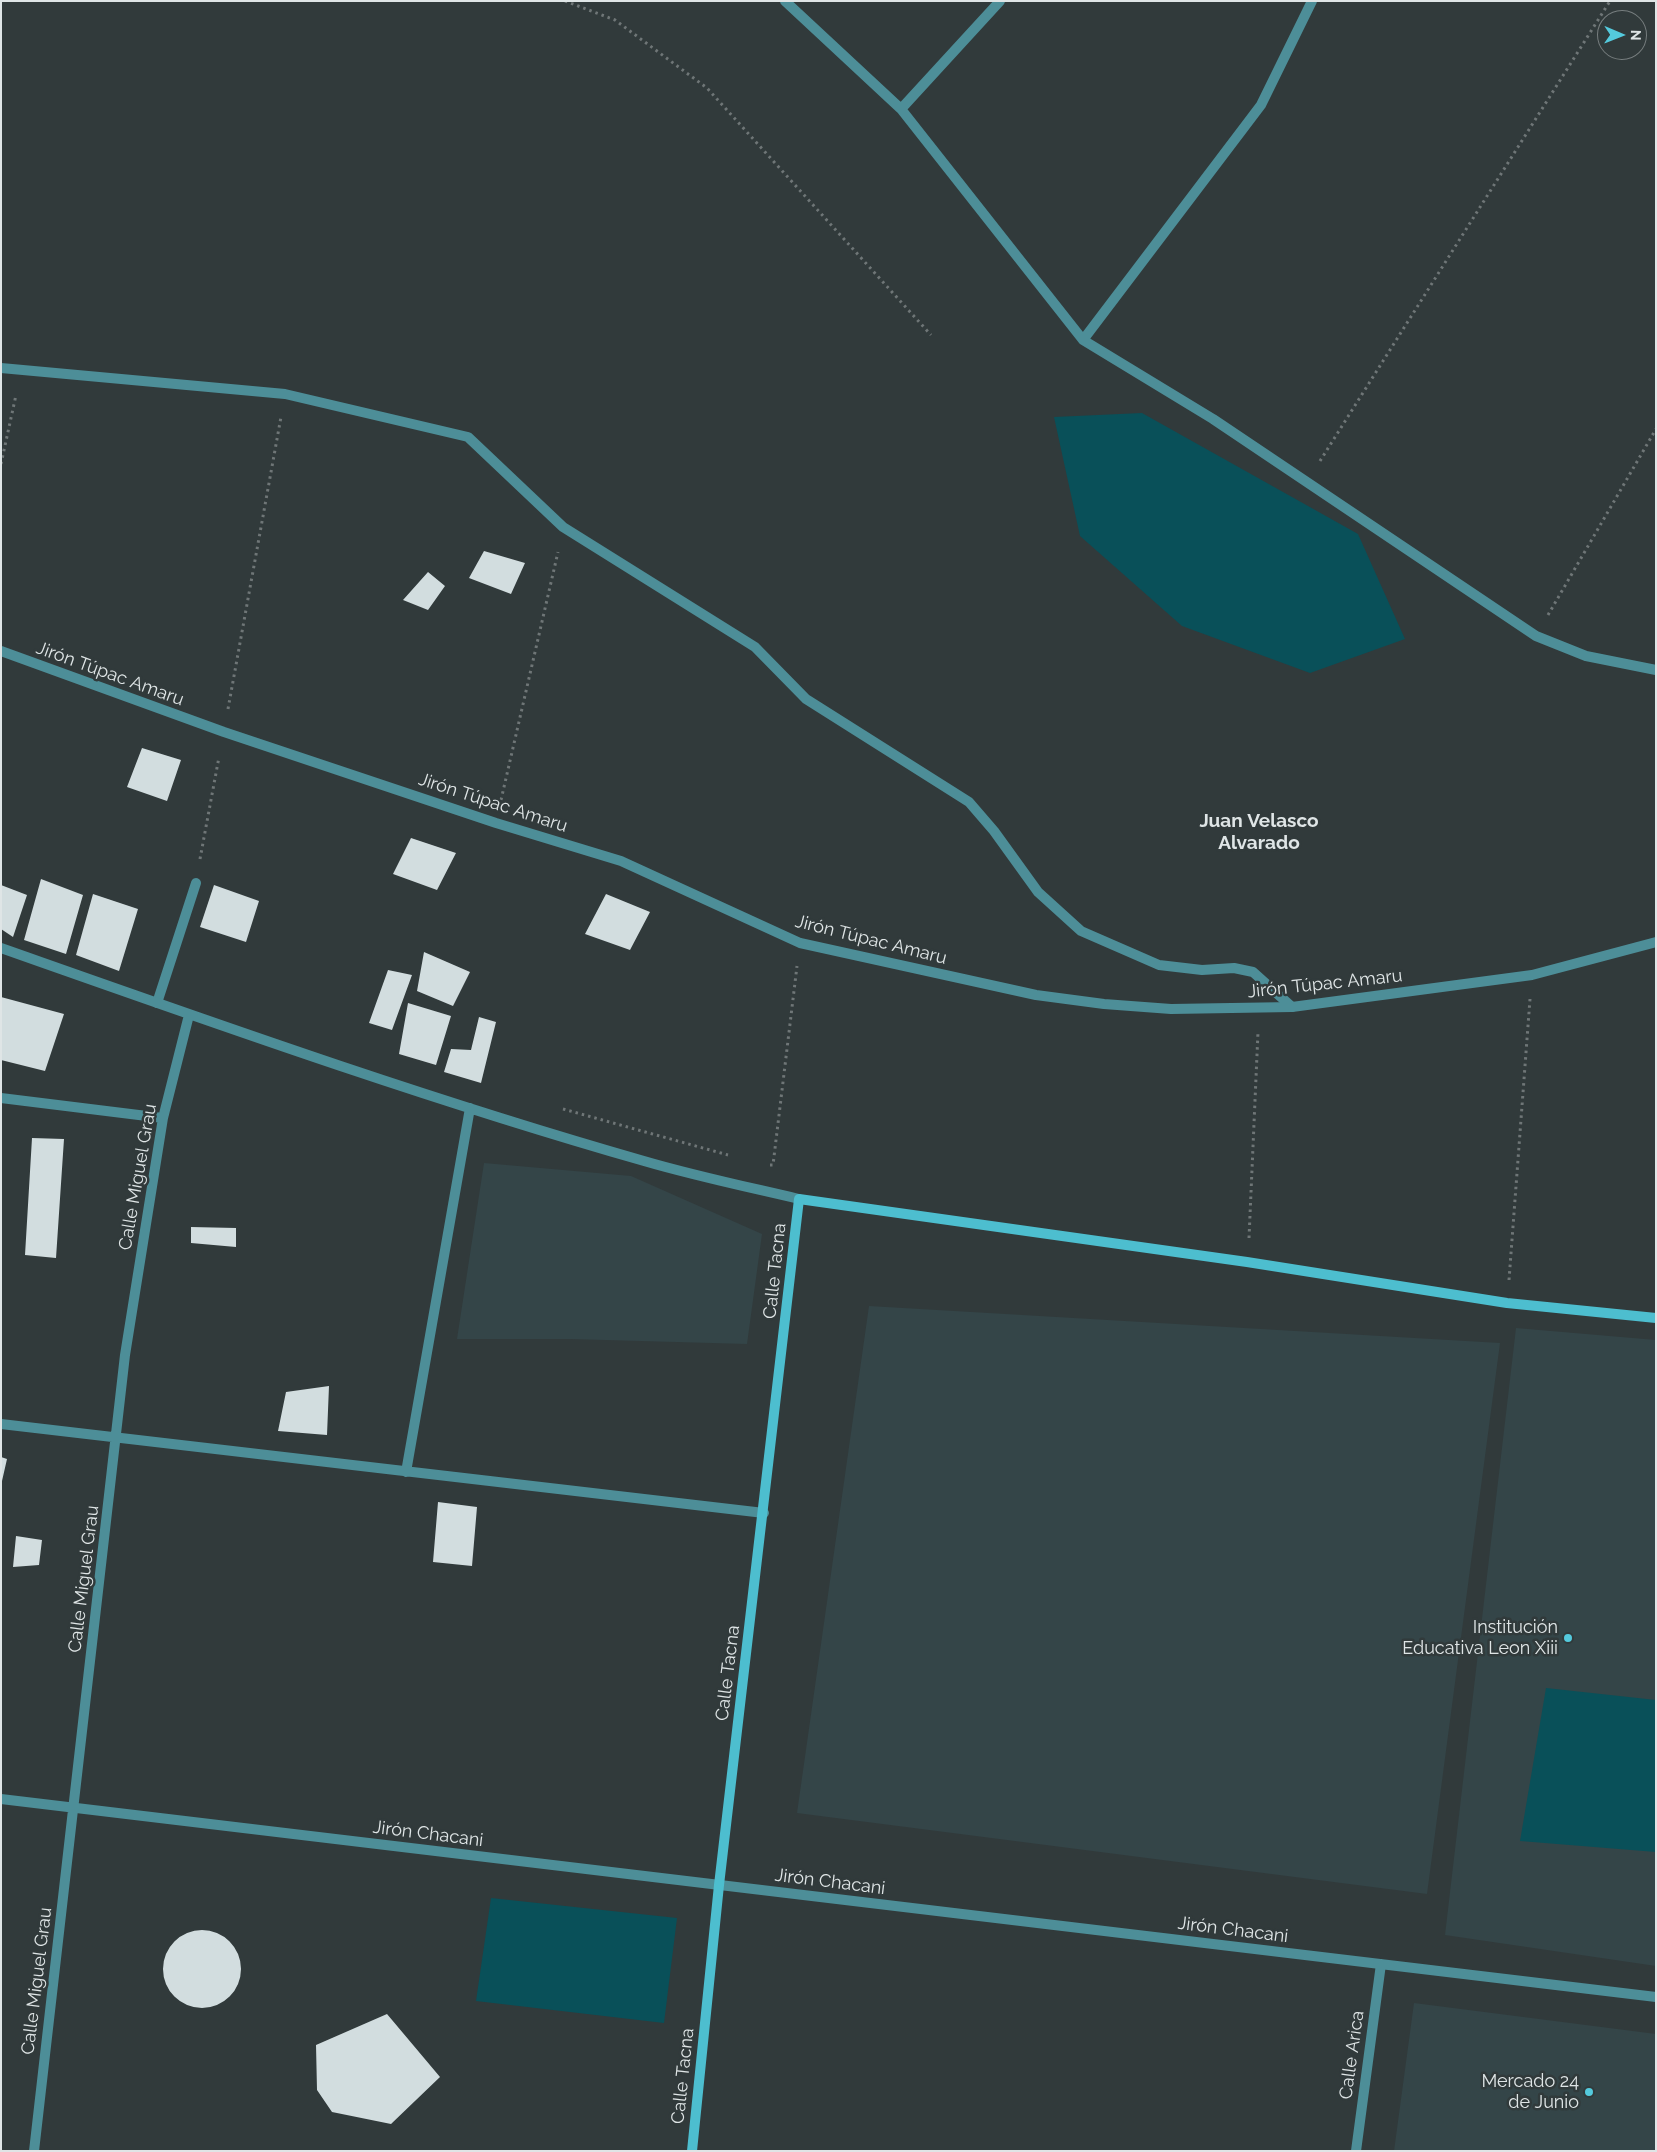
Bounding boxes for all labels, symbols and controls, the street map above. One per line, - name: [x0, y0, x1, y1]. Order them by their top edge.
- north arrow: [1597, 10, 1647, 60]
- text: N: [1628, 30, 1644, 41]
- street label: Jirón Túpac Amaru: [33, 637, 187, 711]
- street label: Jirón Túpac Amaru: [416, 769, 570, 837]
- district label: Juan Velasco Alvarado: [1199, 810, 1319, 854]
- street label: Jirón Túpac Amaru: [793, 911, 949, 969]
- street label: Jirón Túpac Amaru: [1247, 965, 1403, 1003]
- street label: Calle Miguel Grau: [114, 1102, 162, 1252]
- street label: Calle Tacna: [759, 1222, 791, 1320]
- street label: Calle Miguel Grau: [64, 1504, 104, 1654]
- place label: Institución Educativa Leon Xiii: [1402, 1617, 1558, 1660]
- street label: Calle Tacna: [711, 1624, 745, 1722]
- marker: Institución Educativa Leon Xiii: [1562, 1632, 1574, 1644]
- street label: Jirón Chacani: [372, 1817, 484, 1851]
- street label: Jirón Chacani: [774, 1865, 886, 1899]
- street label: Calle Miguel Grau: [17, 1906, 57, 2056]
- street label: Jirón Chacani: [1177, 1913, 1289, 1947]
- street label: Calle Arica: [1335, 2009, 1369, 2101]
- street label: Calle Tacna: [667, 2027, 699, 2125]
- place label: Mercado 24 de Junio: [1481, 2071, 1579, 2114]
- marker: Mercado 24 de Junio: [1583, 2086, 1595, 2098]

